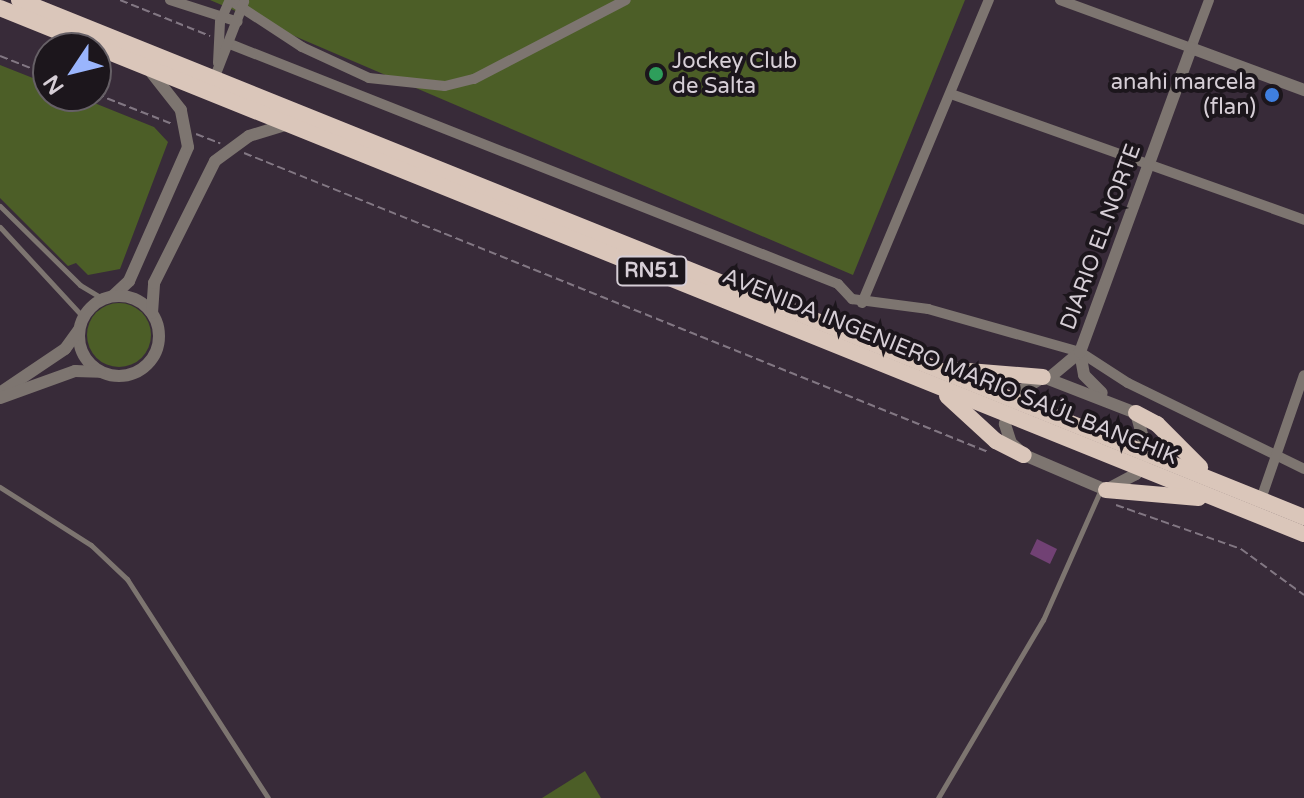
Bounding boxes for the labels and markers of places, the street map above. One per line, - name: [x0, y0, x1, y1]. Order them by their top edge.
- place label: Jockey Club de Salta: [672, 48, 797, 100]
- marker: Jockey Club de Salta: [647, 65, 665, 83]
- place label: anahi marcela (flan): [1111, 69, 1256, 120]
- marker: anahi marcela (flan): [1263, 86, 1281, 104]

